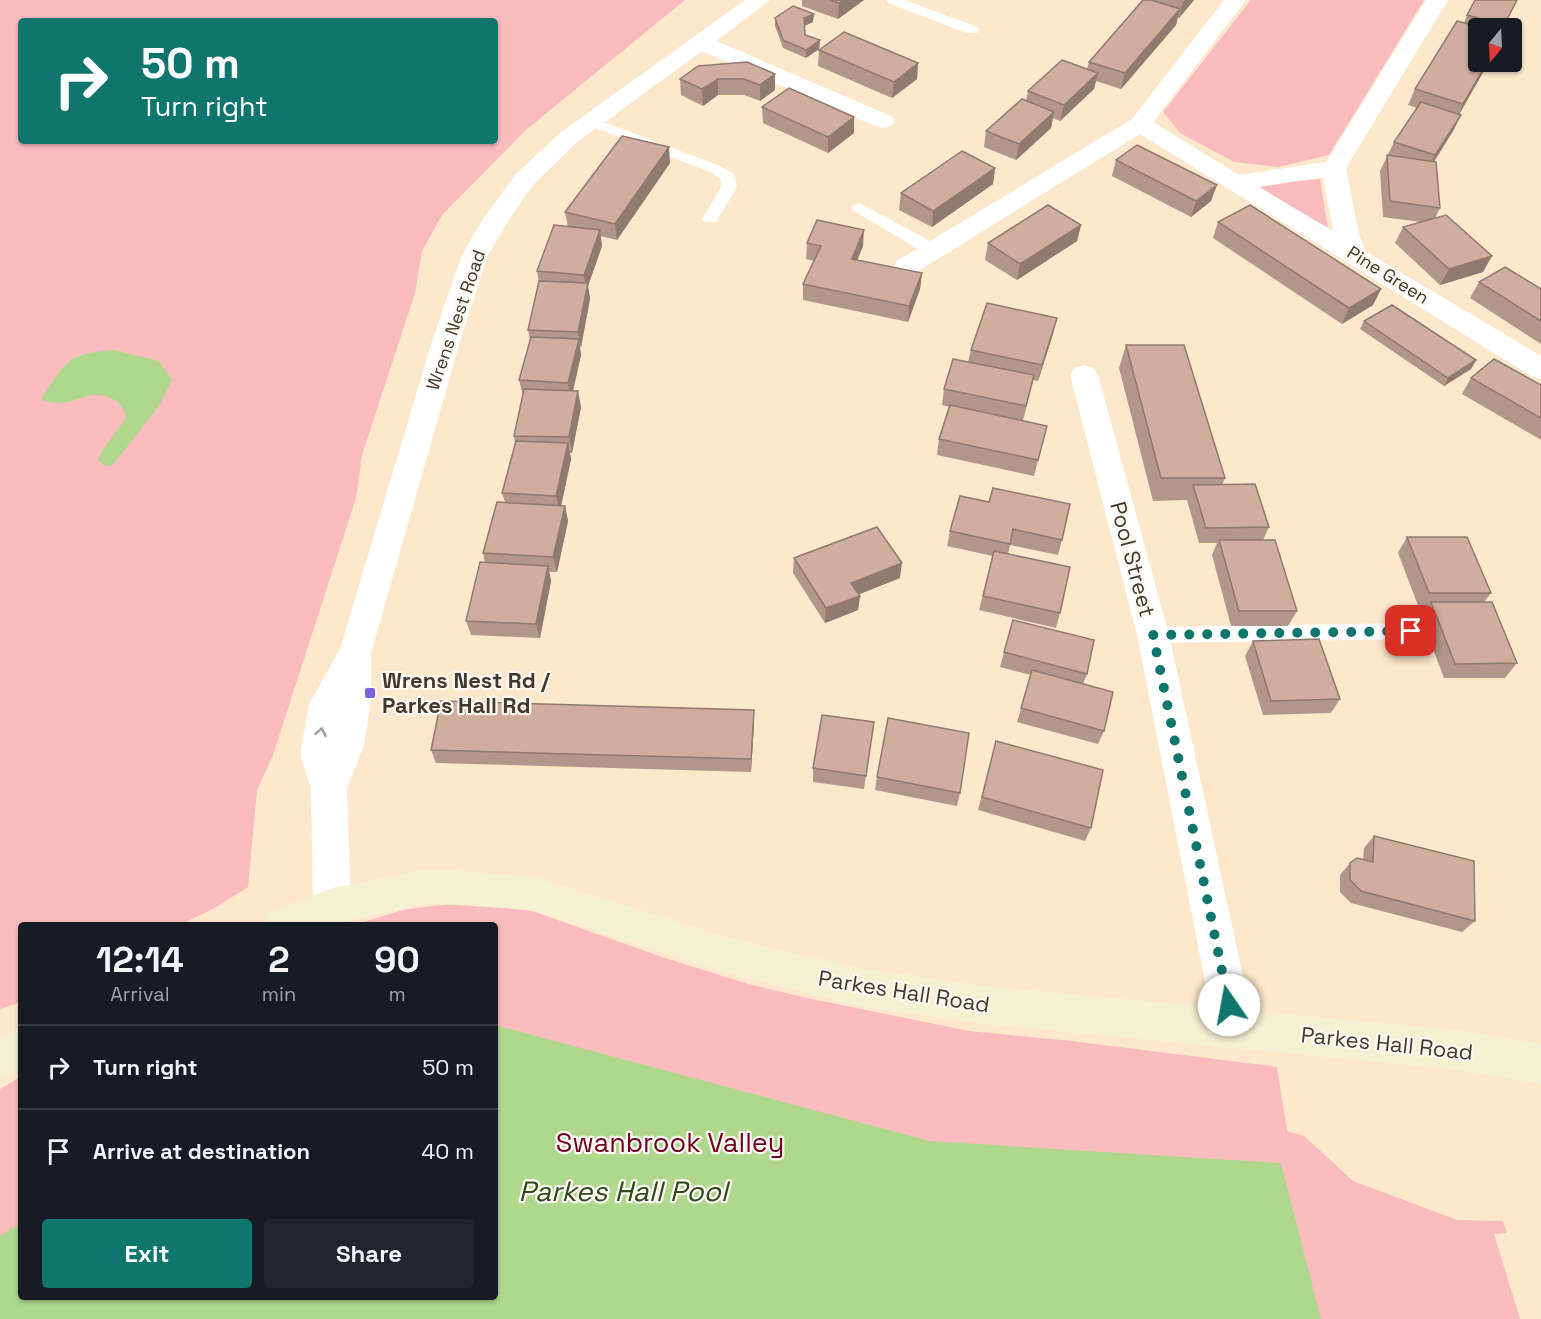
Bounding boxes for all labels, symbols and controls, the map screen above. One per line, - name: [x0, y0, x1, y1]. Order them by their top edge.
- north arrow: [1468, 18, 1522, 72]
- map controls: [1468, 18, 1522, 72]
- text: 50 m: [141, 37, 240, 90]
- icon: right: [42, 42, 120, 120]
- text: Turn right: [141, 89, 268, 124]
- street label: Pine Green: [1343, 240, 1433, 309]
- street label: Wrens Nest Road: [421, 247, 490, 393]
- street label: Pool Street: [1104, 498, 1162, 620]
- pin: [1385, 605, 1436, 656]
- icon: arrive: [1394, 614, 1427, 647]
- place label: Wrens Nest Rd / Parkes Hall Rd: [382, 666, 550, 719]
- marker: Wrens Nest Rd / Parkes Hall Rd: [363, 686, 377, 700]
- one-way arrow: [314, 728, 327, 738]
- text: 12:14: [96, 937, 184, 983]
- text: 2: [268, 937, 290, 983]
- text: 90: [374, 937, 420, 983]
- street label: Parkes Hall Road: [816, 964, 992, 1018]
- position arrow: [1197, 973, 1261, 1037]
- text: Arrival: [110, 981, 170, 1007]
- text: min: [262, 981, 296, 1007]
- text: m: [388, 981, 406, 1007]
- street label: Parkes Hall Road: [1300, 1020, 1474, 1066]
- icon: right: [42, 1051, 75, 1084]
- text: Turn right: [93, 1053, 198, 1081]
- text: 50 m: [422, 1053, 474, 1081]
- park label: Swanbrook Valley: [556, 1125, 784, 1160]
- icon: arrive: [42, 1135, 75, 1168]
- text: Arrive at destination: [93, 1137, 310, 1165]
- text: 40 m: [422, 1137, 474, 1165]
- water label: Parkes Hall Pool: [518, 1173, 731, 1209]
- button: Exit: [42, 1219, 252, 1288]
- button: Share: [264, 1219, 474, 1288]

